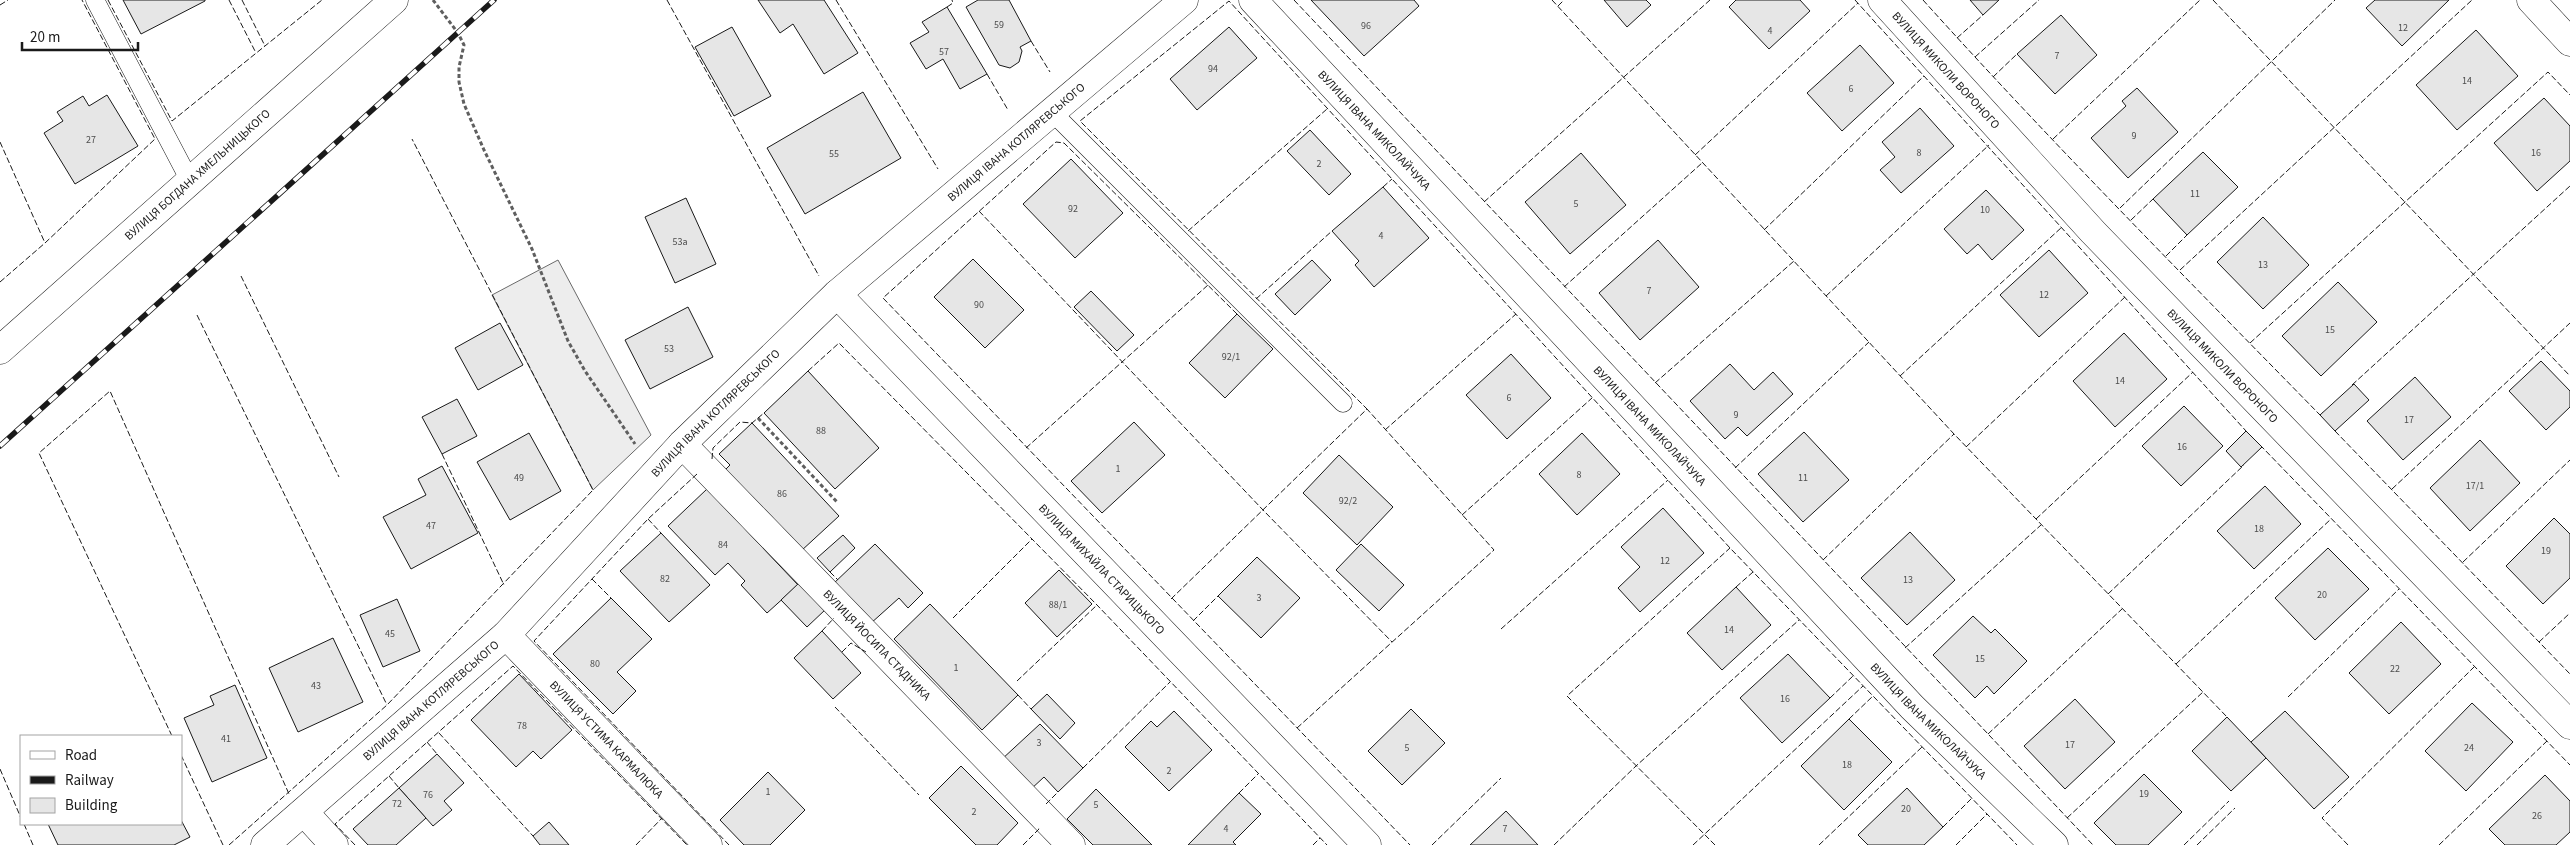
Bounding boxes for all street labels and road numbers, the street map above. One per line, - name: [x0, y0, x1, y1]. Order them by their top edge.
- street label: ВУЛИЦЯ МИКОЛИ ВОРОНОГО: [1888, 8, 2003, 133]
- street label: ВУЛИЦЯ ІВАНА МИКОЛАЙЧУКА: [1314, 67, 1435, 195]
- street label: ВУЛИЦЯ ІВАНА КОТЛЯРЕВСЬКОГО: [944, 79, 1089, 206]
- street label: ВУЛИЦЯ БОГДАНА ХМЕЛЬНИЦЬКОГО: [121, 106, 274, 244]
- street label: ВУЛИЦЯ МИКОЛИ ВОРОНОГО: [2163, 305, 2282, 427]
- street label: ВУЛИЦЯ ІВАНА КОТЛЯРЕВСЬКОГО: [648, 345, 784, 481]
- street label: ВУЛИЦЯ ІВАНА МИКОЛАЙЧУКА: [1589, 362, 1710, 490]
- street label: ВУЛИЦЯ МИХАЙЛА СТАРИЦЬКОГО: [1034, 501, 1168, 639]
- street label: ВУЛИЦЯ ЙОСИПА СТАДНИКА: [819, 586, 935, 705]
- street label: ВУЛИЦЯ ІВАНА КОТЛЯРЕВСЬКОГО: [359, 637, 503, 765]
- street label: ВУЛИЦЯ ІВАНА МИКОЛАЙЧУКА: [1866, 659, 1990, 784]
- street label: ВУЛИЦЯ УСТИМА КАРМАЛЮКА: [545, 677, 667, 803]

